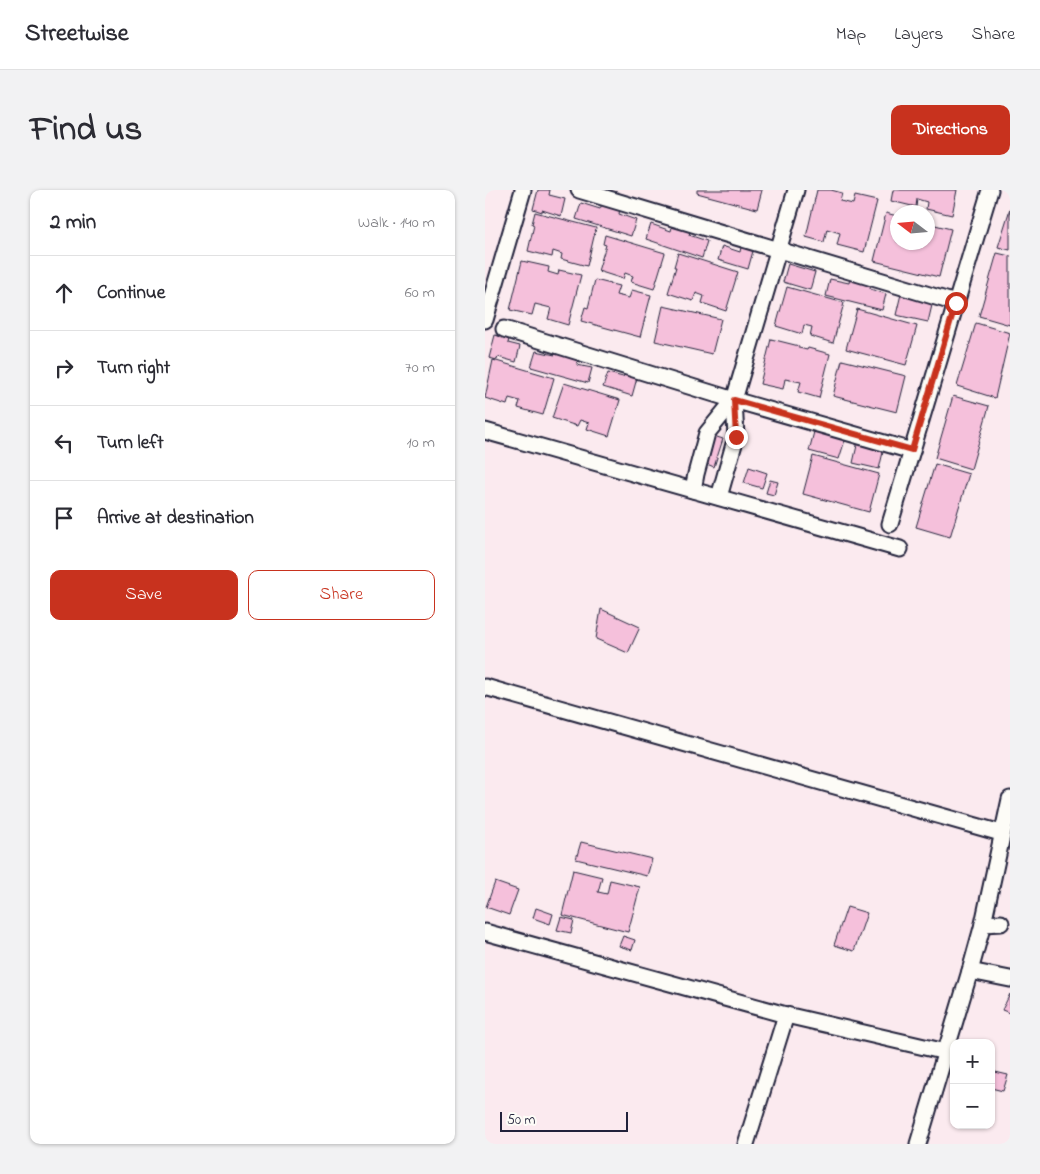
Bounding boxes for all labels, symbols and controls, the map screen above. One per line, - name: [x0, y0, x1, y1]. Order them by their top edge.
- text: Streetwise: [25, 17, 129, 52]
- text: Map: [836, 22, 866, 48]
- text: Layers: [894, 22, 944, 48]
- text: Share: [972, 22, 1015, 48]
- text: Find us: [30, 105, 142, 156]
- button: Directions: [891, 105, 1010, 155]
- north arrow: [890, 205, 935, 250]
- text: 2 min: [50, 208, 96, 238]
- text: Walk · 140 m: [358, 211, 435, 235]
- icon: ahead: [50, 279, 78, 307]
- text: Continue: [97, 280, 165, 307]
- text: 60 m: [405, 281, 435, 305]
- route start: [945, 292, 968, 315]
- icon: right: [50, 354, 78, 382]
- text: Turn right: [97, 355, 170, 382]
- text: 70 m: [405, 356, 435, 380]
- route end: [725, 426, 748, 449]
- icon: left: [50, 429, 78, 457]
- text: Turn left: [97, 430, 164, 457]
- text: 10 m: [407, 431, 435, 455]
- icon: arrive: [50, 504, 78, 532]
- text: Arrive at destination: [97, 505, 254, 532]
- button: Save: [50, 570, 238, 620]
- button: Share: [248, 570, 435, 620]
- map controls: [950, 1039, 995, 1129]
- button: +: [950, 1039, 995, 1084]
- button: −: [950, 1084, 995, 1129]
- scale bar: [500, 1109, 627, 1132]
- text: 50 m: [507, 1110, 535, 1131]

